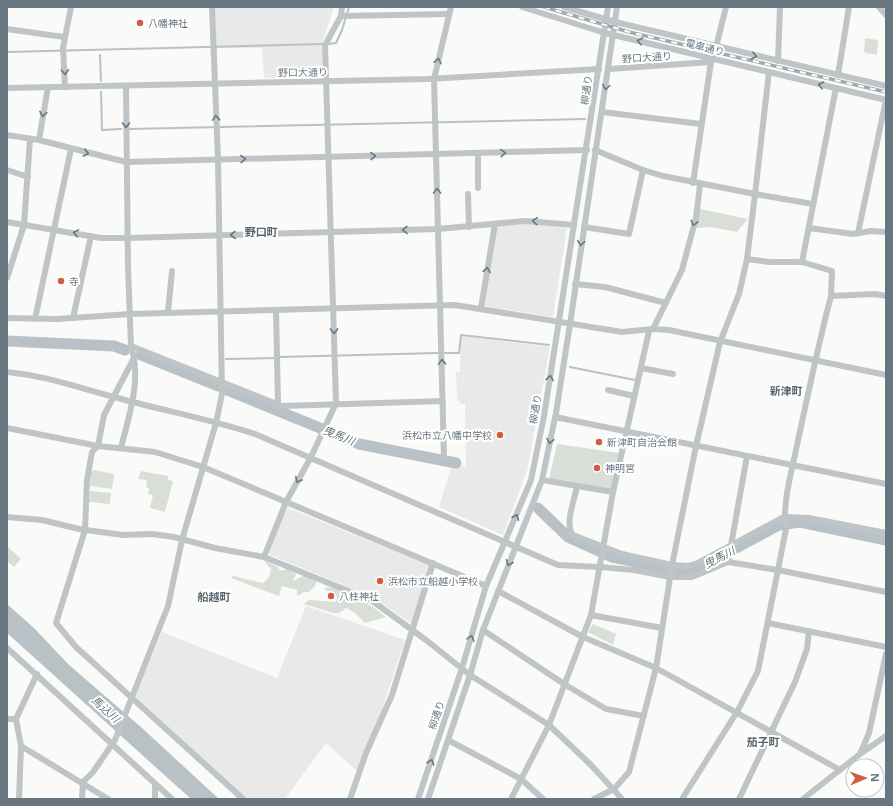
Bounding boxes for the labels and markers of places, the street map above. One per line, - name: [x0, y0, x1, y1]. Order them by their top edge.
- place label: 八幡神社: [148, 16, 188, 30]
- marker: 八幡神社: [135, 18, 145, 28]
- place label: 寺: [69, 274, 79, 288]
- marker: 寺: [56, 276, 66, 286]
- place label: 浜松市立八幡中学校: [402, 428, 492, 442]
- marker: 浜松市立八幡中学校: [495, 430, 505, 440]
- place label: 新津町自治会館: [607, 435, 677, 449]
- marker: 新津町自治会館: [594, 437, 604, 447]
- place label: 神明宮: [605, 461, 635, 475]
- marker: 神明宮: [592, 463, 602, 473]
- place label: 浜松市立船越小学校: [388, 574, 478, 588]
- marker: 浜松市立船越小学校: [375, 576, 385, 586]
- place label: 八柱神社: [339, 589, 379, 603]
- marker: 八柱神社: [326, 591, 336, 601]

